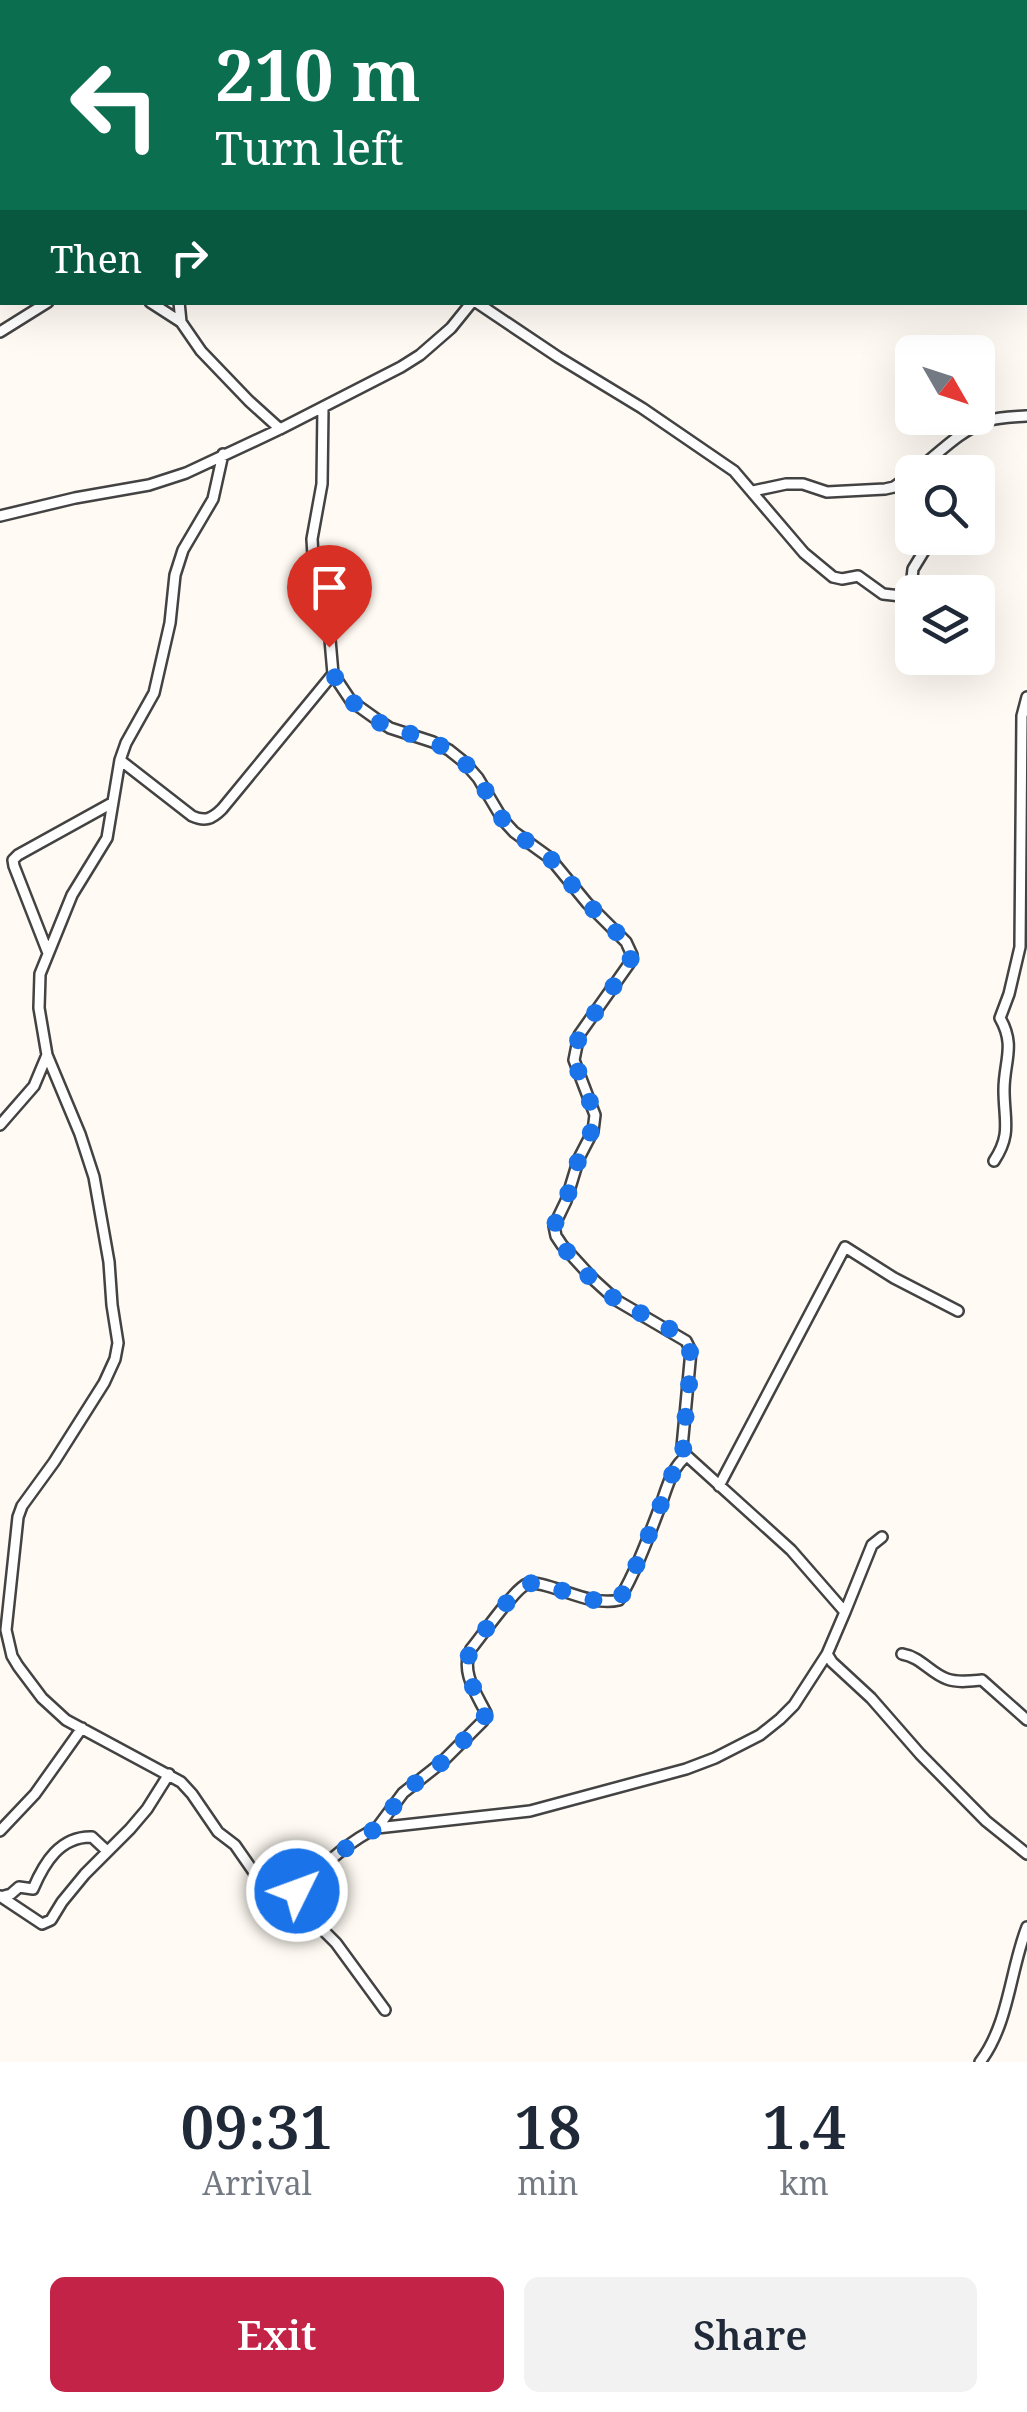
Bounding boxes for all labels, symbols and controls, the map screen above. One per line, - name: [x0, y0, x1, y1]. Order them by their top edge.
- text: 210 m: [215, 26, 421, 122]
- icon: left: [50, 40, 180, 170]
- text: Turn left: [215, 117, 404, 178]
- icon: right: [162, 230, 217, 285]
- text: Then: [50, 232, 142, 284]
- north arrow: [895, 335, 995, 435]
- map controls: [895, 335, 995, 675]
- button: search: [895, 455, 995, 555]
- pin: [287, 545, 372, 648]
- icon: arrive: [302, 560, 357, 615]
- button: layers: [895, 575, 995, 675]
- position arrow: [245, 1839, 349, 1943]
- text: 09:31: [181, 2085, 334, 2167]
- text: 18: [514, 2085, 582, 2167]
- text: 1.4: [762, 2085, 846, 2167]
- text: Arrival: [202, 2161, 312, 2204]
- text: min: [517, 2161, 578, 2204]
- text: km: [780, 2161, 829, 2204]
- button: Exit: [50, 2277, 504, 2392]
- button: Share: [524, 2277, 977, 2392]

